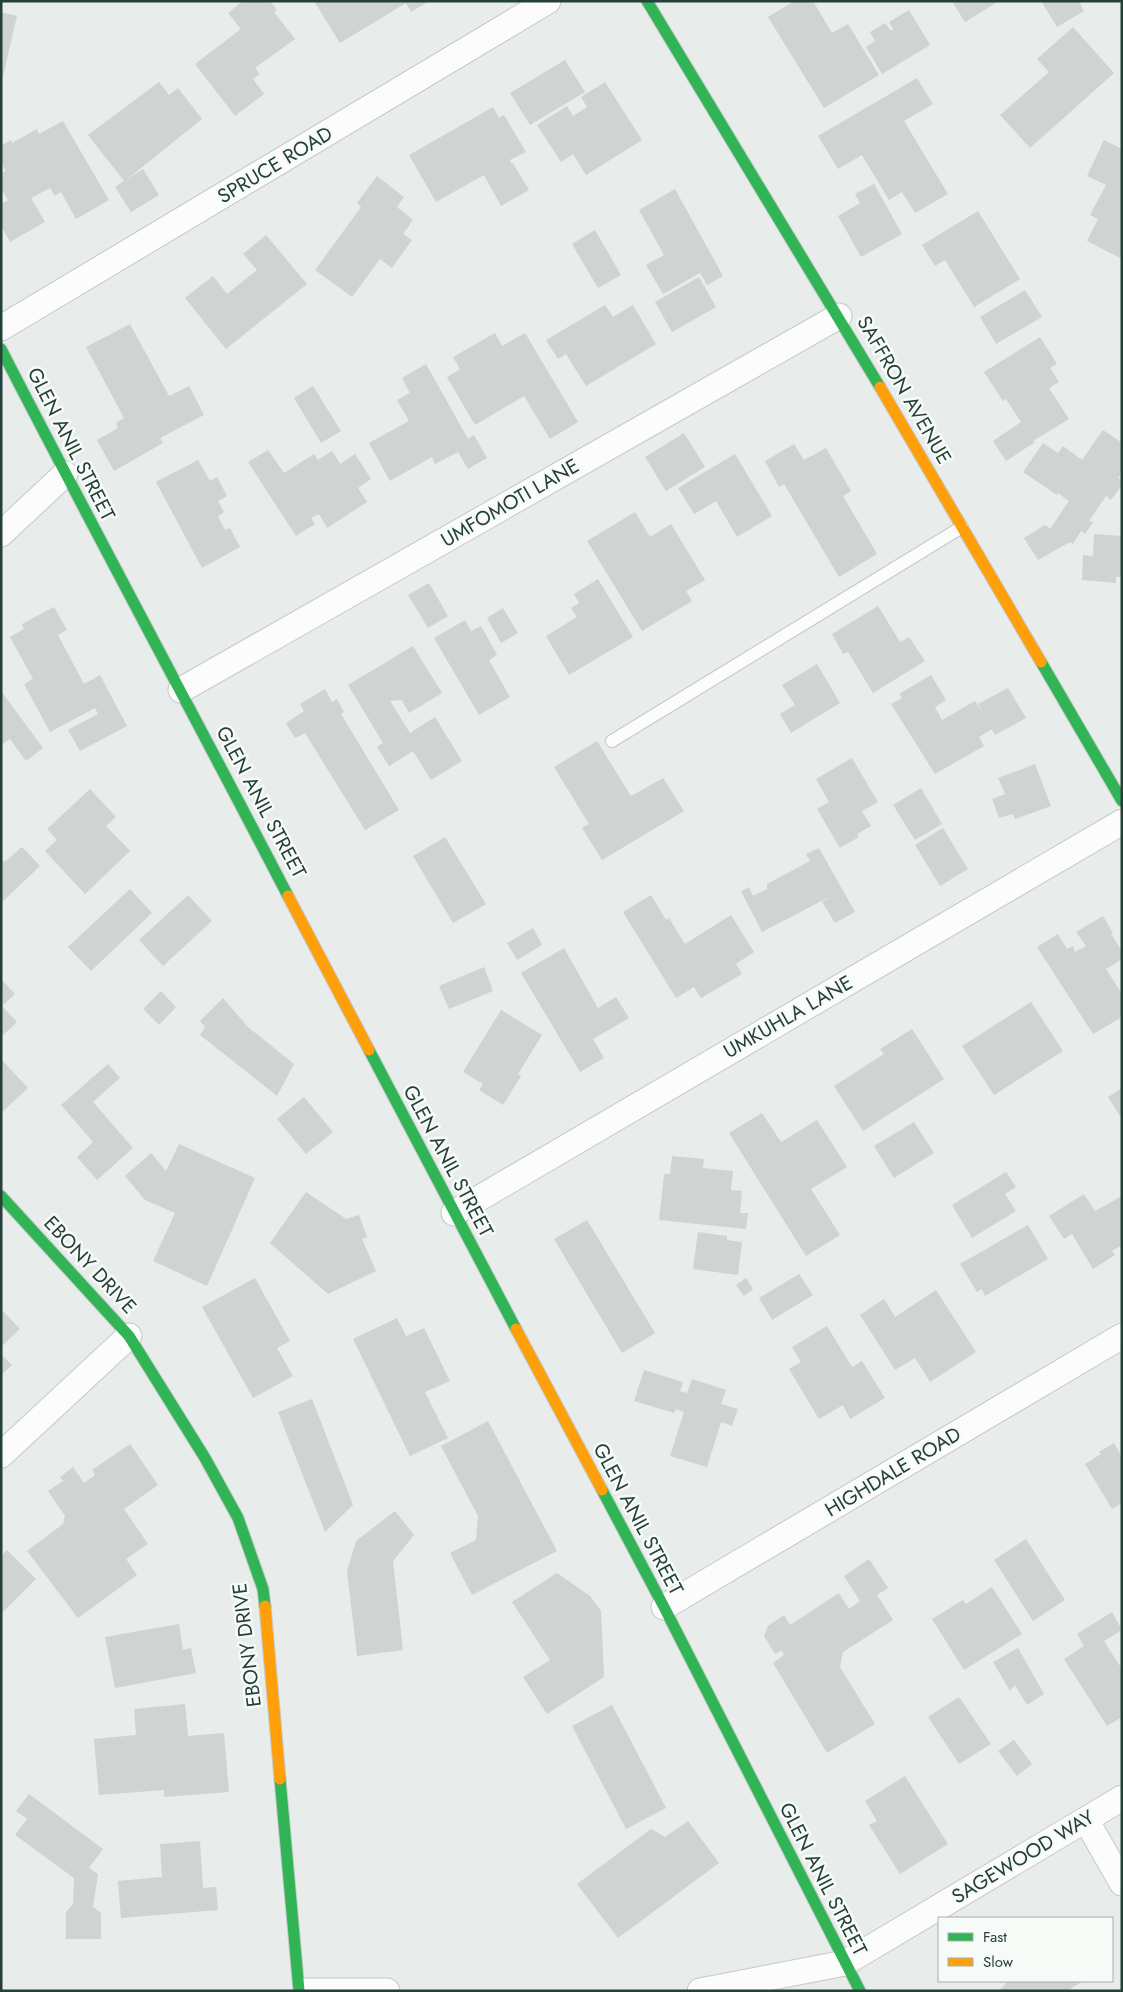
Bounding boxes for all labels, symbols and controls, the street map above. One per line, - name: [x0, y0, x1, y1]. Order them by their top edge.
- street label: SPRUCE ROAD: [212, 119, 338, 211]
- street label: SAFFRON AVENUE: [850, 310, 958, 470]
- street label: GLEN ANIL STREET: [20, 362, 122, 526]
- street label: UMFOMOTI LANE: [435, 452, 585, 554]
- street label: GLEN ANIL STREET: [209, 721, 314, 884]
- street label: UMKUHLA LANE: [718, 968, 858, 1066]
- street label: GLEN ANIL STREET: [396, 1080, 501, 1243]
- street label: EBONY DRIVE: [37, 1210, 143, 1320]
- street label: HIGHDALE ROAD: [819, 1420, 967, 1524]
- street label: GLEN ANIL STREET: [586, 1438, 691, 1601]
- street label: EBONY DRIVE: [225, 1581, 269, 1709]
- street label: GLEN ANIL STREET: [772, 1797, 874, 1961]
- street label: SAGEWOOD WAY: [946, 1803, 1100, 1911]
- legend: [938, 1917, 1113, 1982]
- text: Fast: [983, 1926, 1007, 1948]
- text: Slow: [983, 1951, 1014, 1973]

